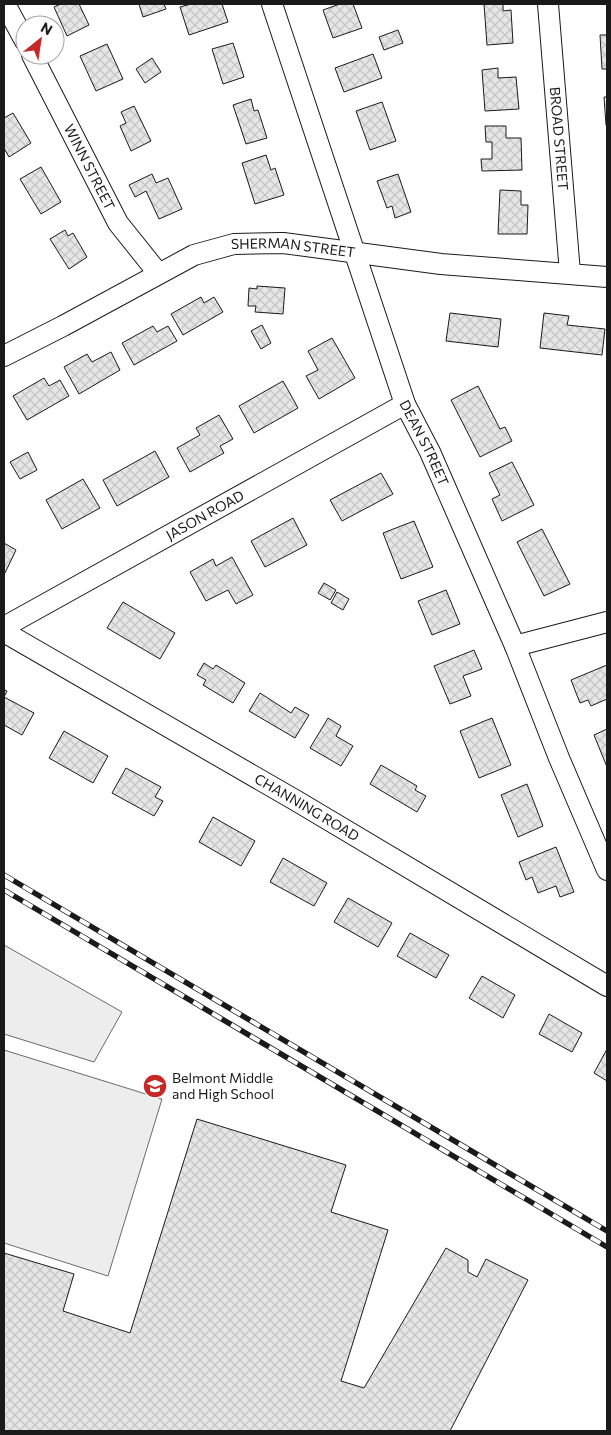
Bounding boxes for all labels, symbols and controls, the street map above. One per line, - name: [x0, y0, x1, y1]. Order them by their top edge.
- north arrow: [15, 15, 65, 65]
- text: N: [38, 18, 56, 38]
- street label: BROAD STREET: [547, 86, 572, 191]
- street label: WINN STREET: [61, 121, 119, 213]
- street label: SHERMAN STREET: [231, 234, 356, 261]
- street label: DEAN STREET: [396, 397, 453, 488]
- street label: JASON ROAD: [163, 486, 247, 543]
- street label: CHANNING ROAD: [252, 770, 363, 844]
- place label: Belmont Middle and High School: [172, 1069, 274, 1102]
- school or university icon: Belmont Middle and High School: [142, 1073, 168, 1099]

